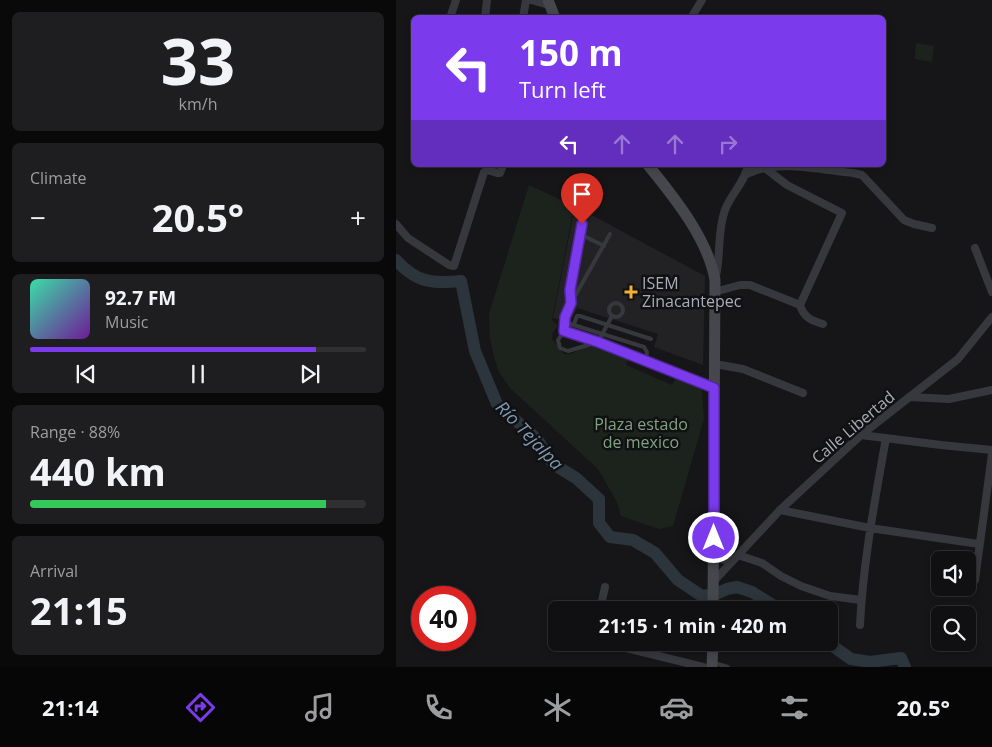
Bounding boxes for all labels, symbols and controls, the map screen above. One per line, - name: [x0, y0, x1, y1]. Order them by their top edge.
- text: 33: [161, 16, 235, 104]
- text: 150 m: [519, 29, 623, 76]
- icon: left: [436, 35, 501, 100]
- text: Turn left: [519, 74, 606, 104]
- text: km/h: [179, 93, 217, 115]
- icon: left: [555, 130, 583, 158]
- icon: ahead: [608, 130, 636, 158]
- icon: ahead: [661, 130, 689, 158]
- icon: right: [714, 130, 742, 158]
- text: Climate: [30, 167, 87, 189]
- pin: [561, 173, 603, 224]
- icon: arrive: [568, 180, 596, 208]
- text: 20.5°: [152, 191, 244, 243]
- text: −: [30, 198, 46, 236]
- text: +: [350, 198, 366, 236]
- place label: ISEM Zinacantepec: [642, 272, 742, 312]
- text: 92.7 FM: [105, 285, 176, 311]
- marker: ISEM Zinacantepec: [624, 285, 638, 299]
- text: Music: [105, 311, 149, 333]
- icon: previous: [72, 360, 100, 388]
- icon: pause: [184, 360, 212, 388]
- icon: next: [296, 360, 324, 388]
- street label: Calle Libertad: [807, 386, 899, 468]
- water label: Río Tejalpa: [491, 395, 569, 475]
- park label: Plaza estado de mexico: [594, 413, 688, 453]
- text: Range · 88%: [30, 421, 120, 443]
- text: 440 km: [30, 445, 166, 497]
- position arrow: [687, 511, 739, 563]
- map controls: [931, 551, 976, 651]
- button: sound: [931, 551, 976, 596]
- text: Arrival: [30, 560, 78, 582]
- text: 21:15: [30, 584, 128, 636]
- speed limit sign: 40: [411, 586, 476, 651]
- button: search: [931, 606, 976, 651]
- text: 21:15 · 1 min · 420 m: [599, 613, 787, 639]
- icon: directions: [183, 690, 218, 725]
- icon: music: [302, 690, 337, 725]
- icon: phone: [421, 690, 456, 725]
- icon: climate: [540, 690, 575, 725]
- icon: car: [659, 690, 694, 725]
- icon: filters: [777, 690, 812, 725]
- text: 21:14: [42, 692, 99, 722]
- text: 20.5°: [896, 692, 950, 722]

